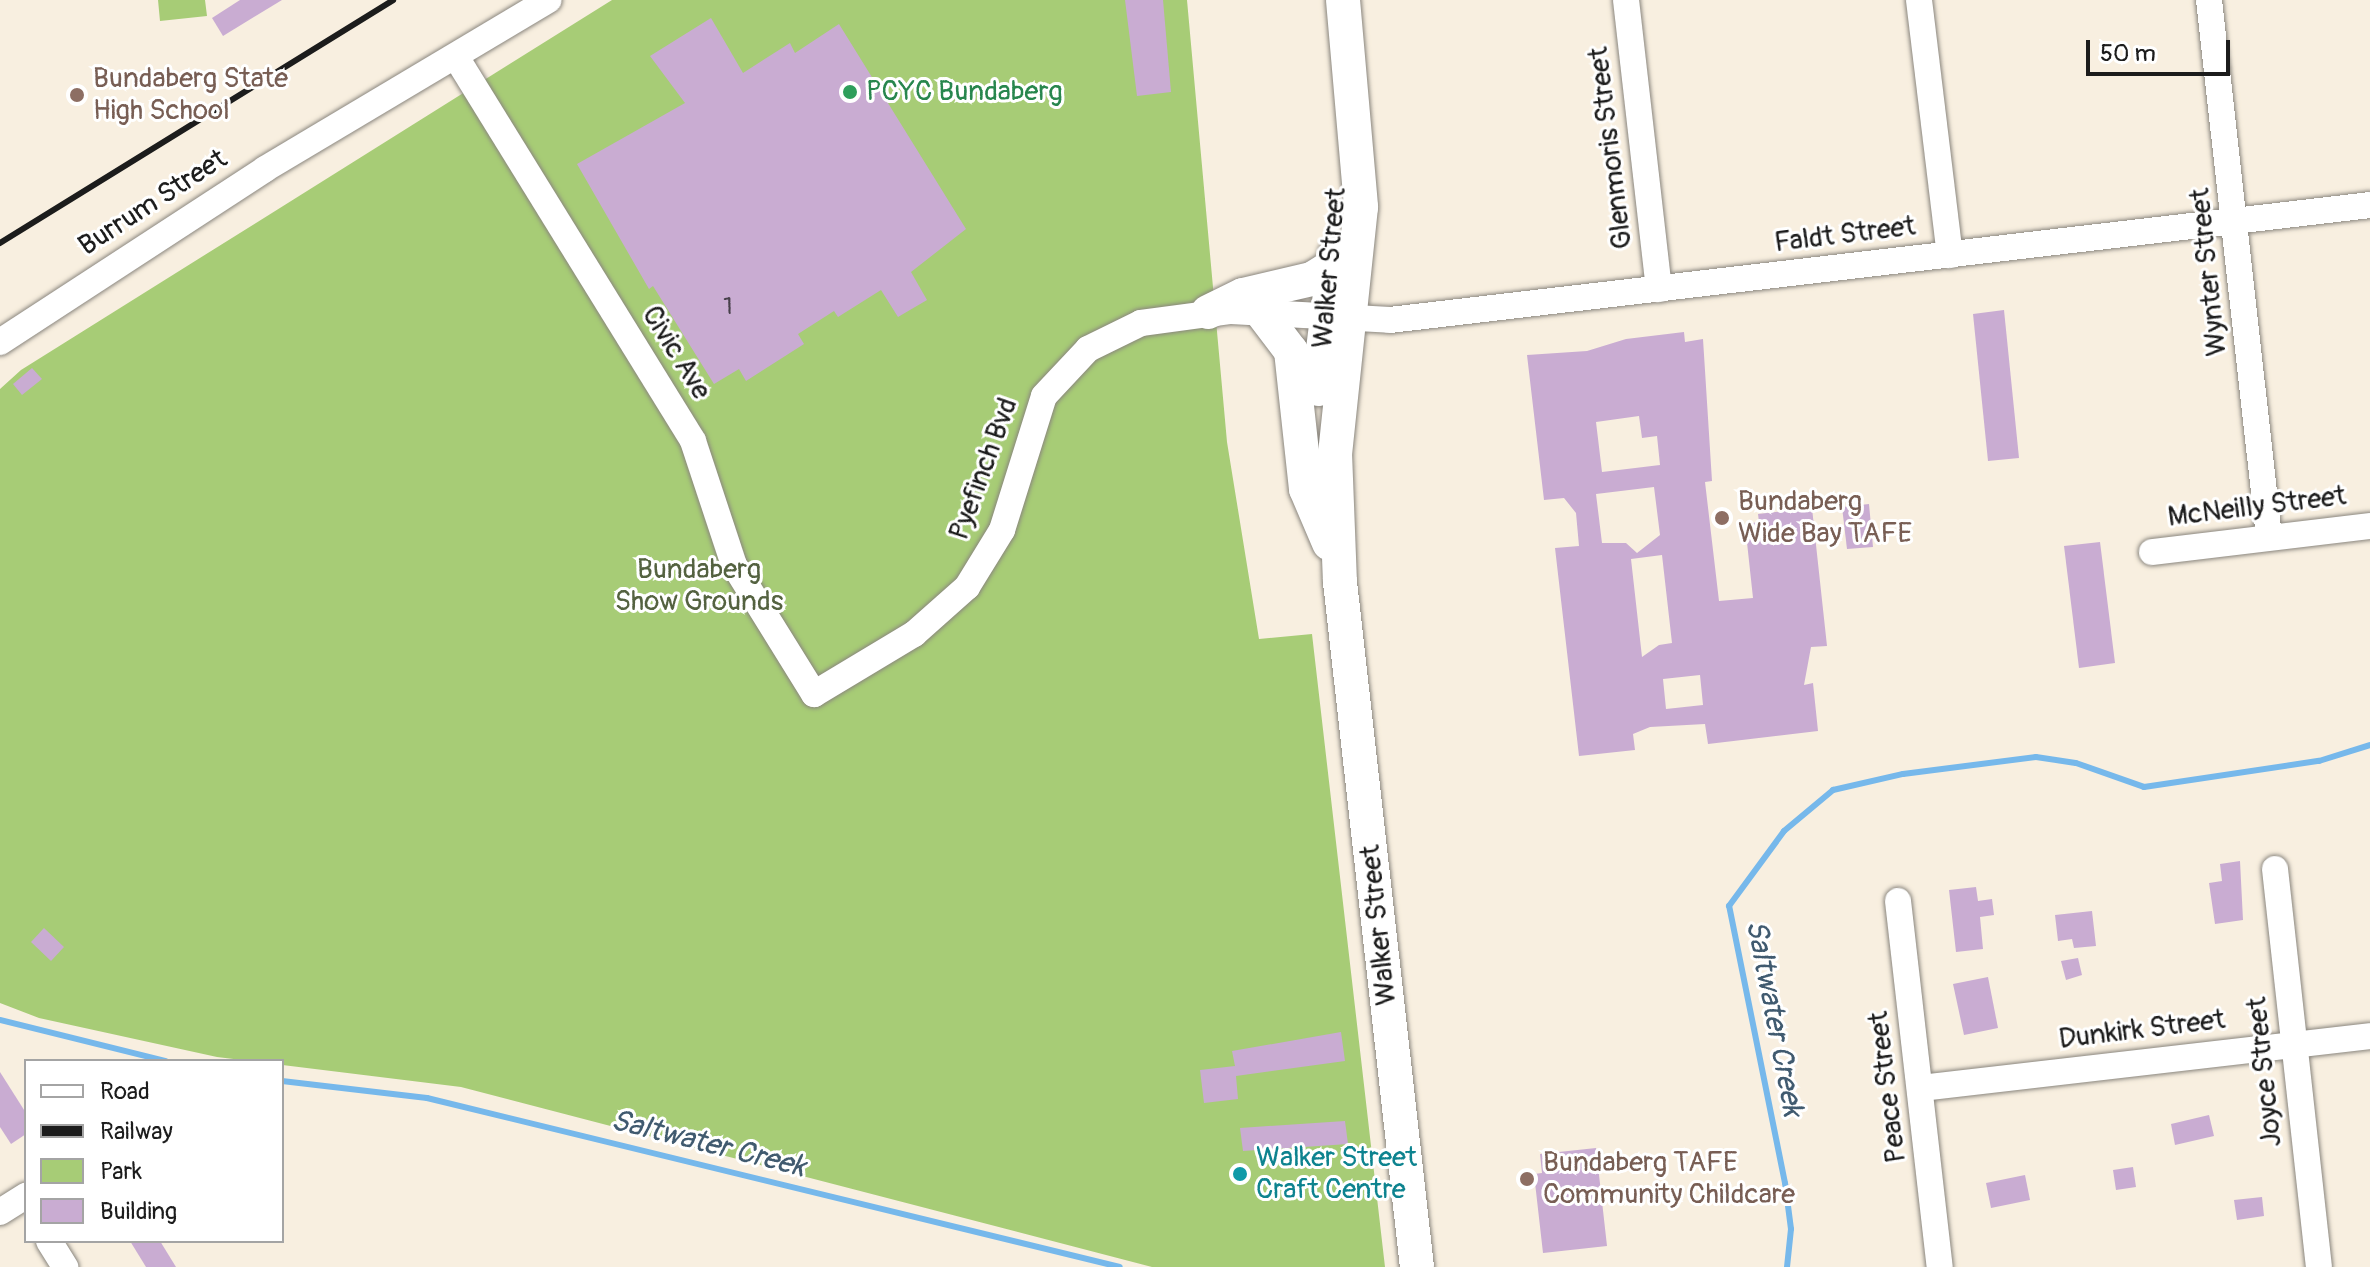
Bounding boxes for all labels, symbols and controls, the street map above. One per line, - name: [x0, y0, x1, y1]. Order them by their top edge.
- scale bar: [2090, 24, 2234, 74]
- text: 50 m: [2100, 39, 2156, 68]
- street label: Glenmoris Street: [1582, 45, 1640, 251]
- place label: Bundaberg State High School: [93, 62, 288, 128]
- place label: PCYC Bundaberg: [866, 75, 1063, 109]
- marker: PCYC Bundaberg: [841, 83, 859, 101]
- marker: Bundaberg State High School: [68, 86, 86, 104]
- street label: Burrum Street: [73, 143, 233, 263]
- street label: Walker Street: [1306, 186, 1354, 350]
- street label: Wynter Street: [2183, 186, 2235, 358]
- street label: Faldt Street: [1773, 210, 1917, 260]
- house number: 1: [723, 293, 733, 321]
- street label: Civic Ave: [634, 300, 718, 406]
- street label: Pyefinch Bvd: [943, 393, 1025, 545]
- street label: McNeilly Street: [2166, 479, 2348, 535]
- place label: Bundaberg Wide Bay TAFE: [1738, 485, 1912, 551]
- marker: Bundaberg Wide Bay TAFE: [1713, 509, 1731, 527]
- park label: Bundaberg Show Grounds: [615, 553, 783, 619]
- street label: Walker Street: [1354, 843, 1404, 1007]
- water label: Saltwater Creek: [1737, 917, 1811, 1119]
- street label: Joyce Street: [2240, 995, 2290, 1149]
- street label: Dunkirk Street: [2057, 1003, 2227, 1057]
- street label: Peace Street: [1862, 1009, 1914, 1165]
- legend: [24, 1059, 284, 1243]
- text: Road: [100, 1077, 150, 1106]
- water label: Saltwater Creek: [607, 1102, 809, 1186]
- text: Railway: [100, 1117, 173, 1146]
- place label: Walker Street Craft Centre: [1256, 1141, 1417, 1207]
- place label: Bundaberg TAFE Community Childcare: [1543, 1146, 1795, 1212]
- text: Park: [100, 1157, 142, 1186]
- marker: Walker Street Craft Centre: [1231, 1165, 1249, 1183]
- marker: Bundaberg TAFE Community Childcare: [1518, 1170, 1536, 1188]
- text: Building: [100, 1197, 177, 1226]

